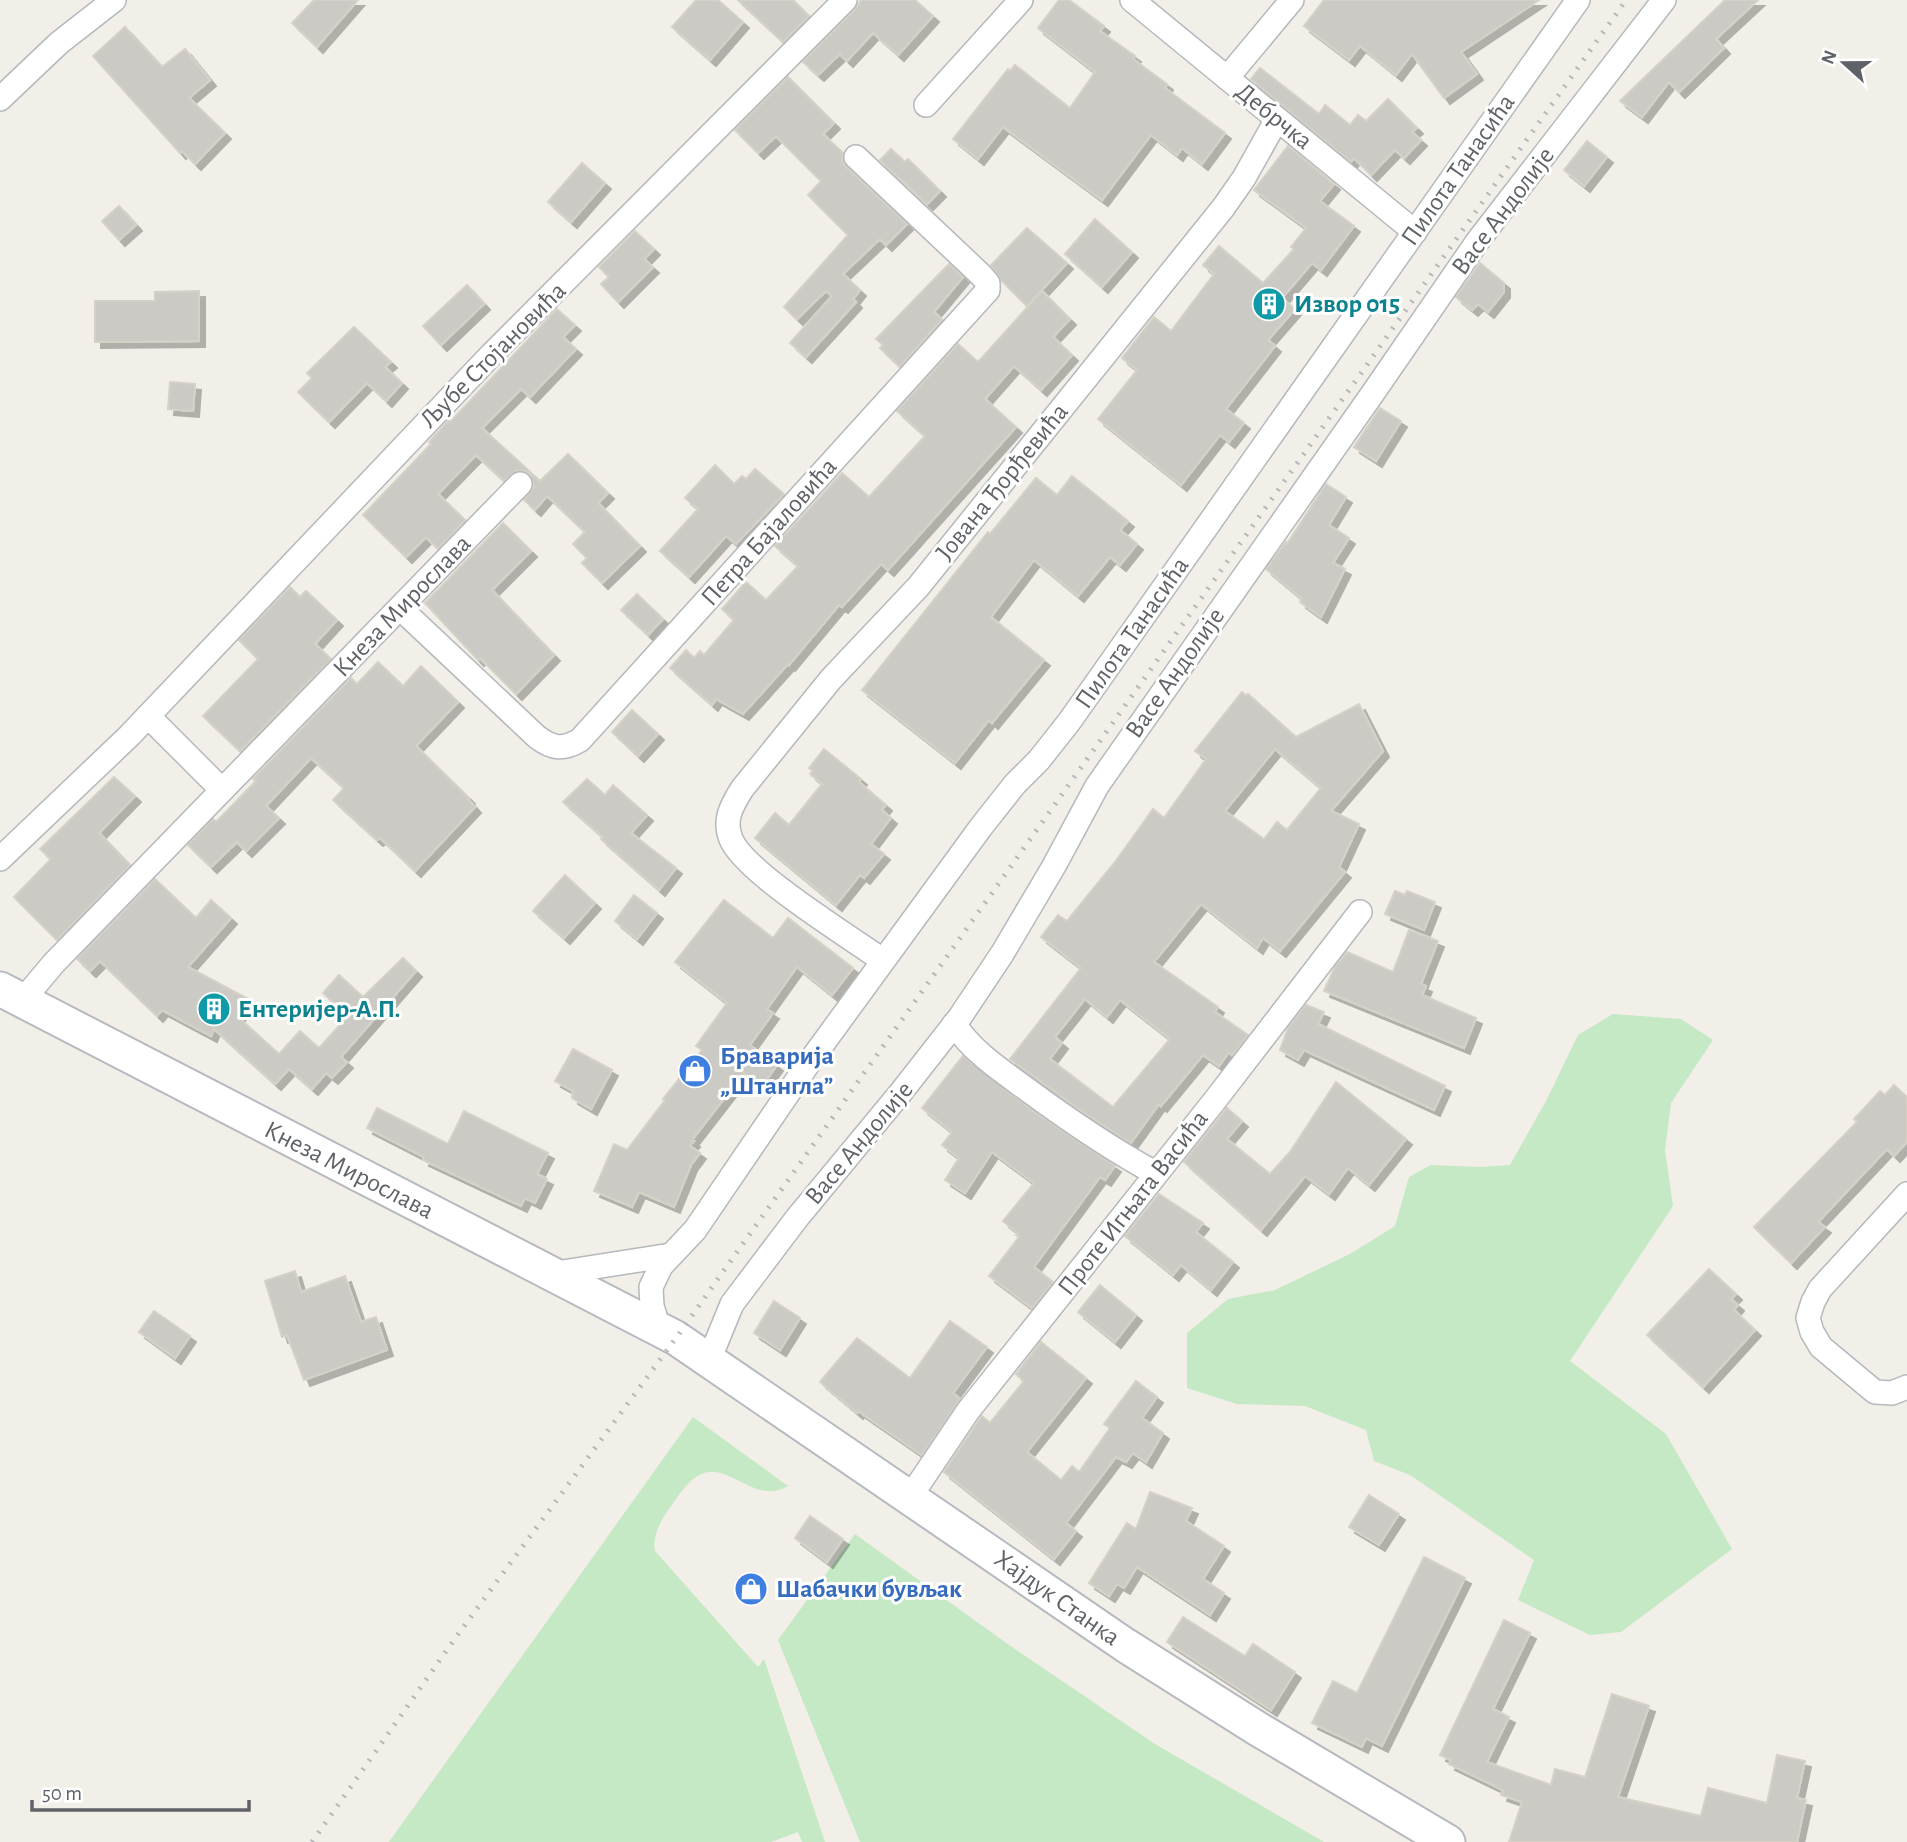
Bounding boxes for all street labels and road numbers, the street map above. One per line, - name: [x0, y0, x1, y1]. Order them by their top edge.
- street label: Дебрчка: [1231, 78, 1317, 155]
- street label: Пилота Танасића: [1396, 90, 1520, 250]
- street label: Васе Андолије: [1447, 142, 1559, 280]
- street label: Љубе Стојановића: [415, 277, 571, 433]
- street label: Јована Ђорђевића: [931, 398, 1073, 566]
- street label: Петра Бајаловића: [696, 453, 842, 611]
- street label: Кнеза Мирослава: [328, 530, 476, 682]
- street label: Пилота Танасића: [1070, 553, 1194, 713]
- street label: Васе Андолије: [1121, 603, 1229, 743]
- street label: Васе Андолије: [800, 1076, 918, 1210]
- street label: Проте Игњата Васића: [1053, 1105, 1213, 1300]
- street label: Кнеза Мирослава: [260, 1116, 438, 1224]
- street label: Хајдук Станка: [990, 1545, 1124, 1651]

